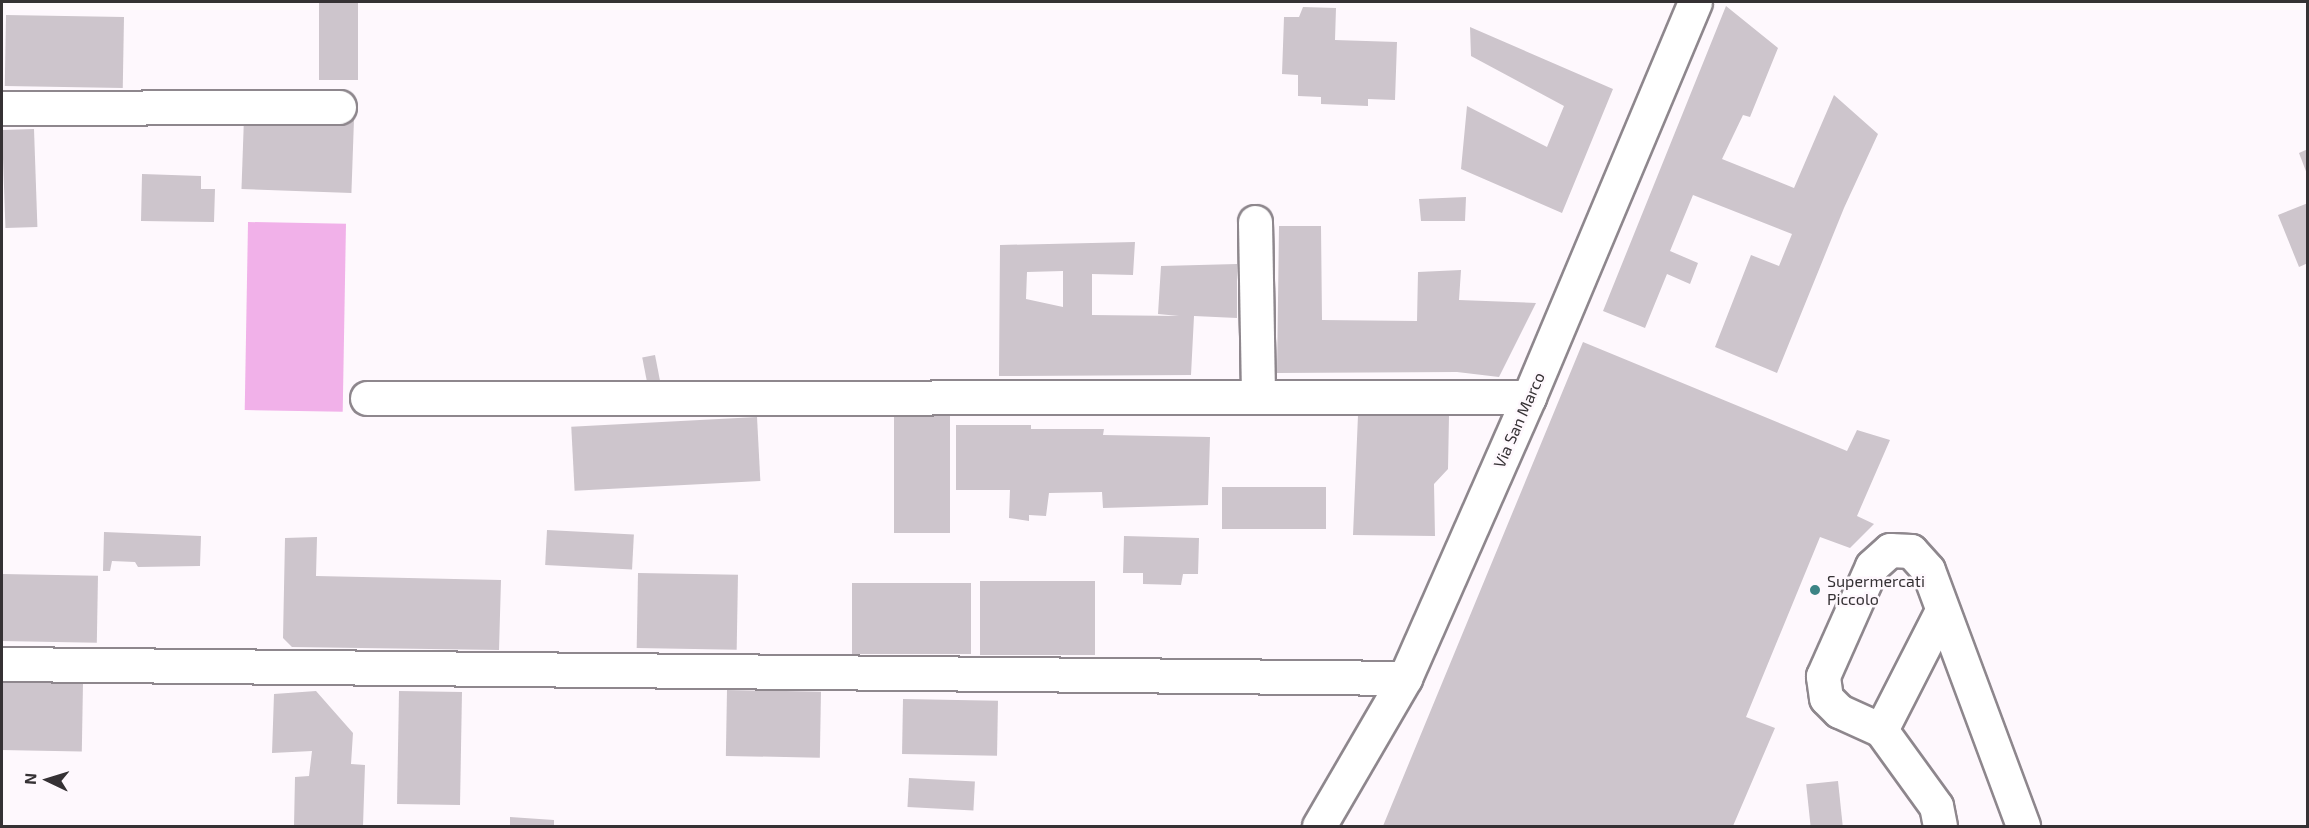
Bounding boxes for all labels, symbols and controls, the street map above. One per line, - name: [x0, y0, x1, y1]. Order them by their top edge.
- street label: Via San Marco: [1489, 369, 1549, 471]
- place label: Supermercati Piccolo: [1827, 571, 1925, 609]
- marker: Supermercati Piccolo: [1808, 583, 1822, 597]
- north arrow: [18, 750, 78, 810]
- text: N: [20, 772, 39, 785]

